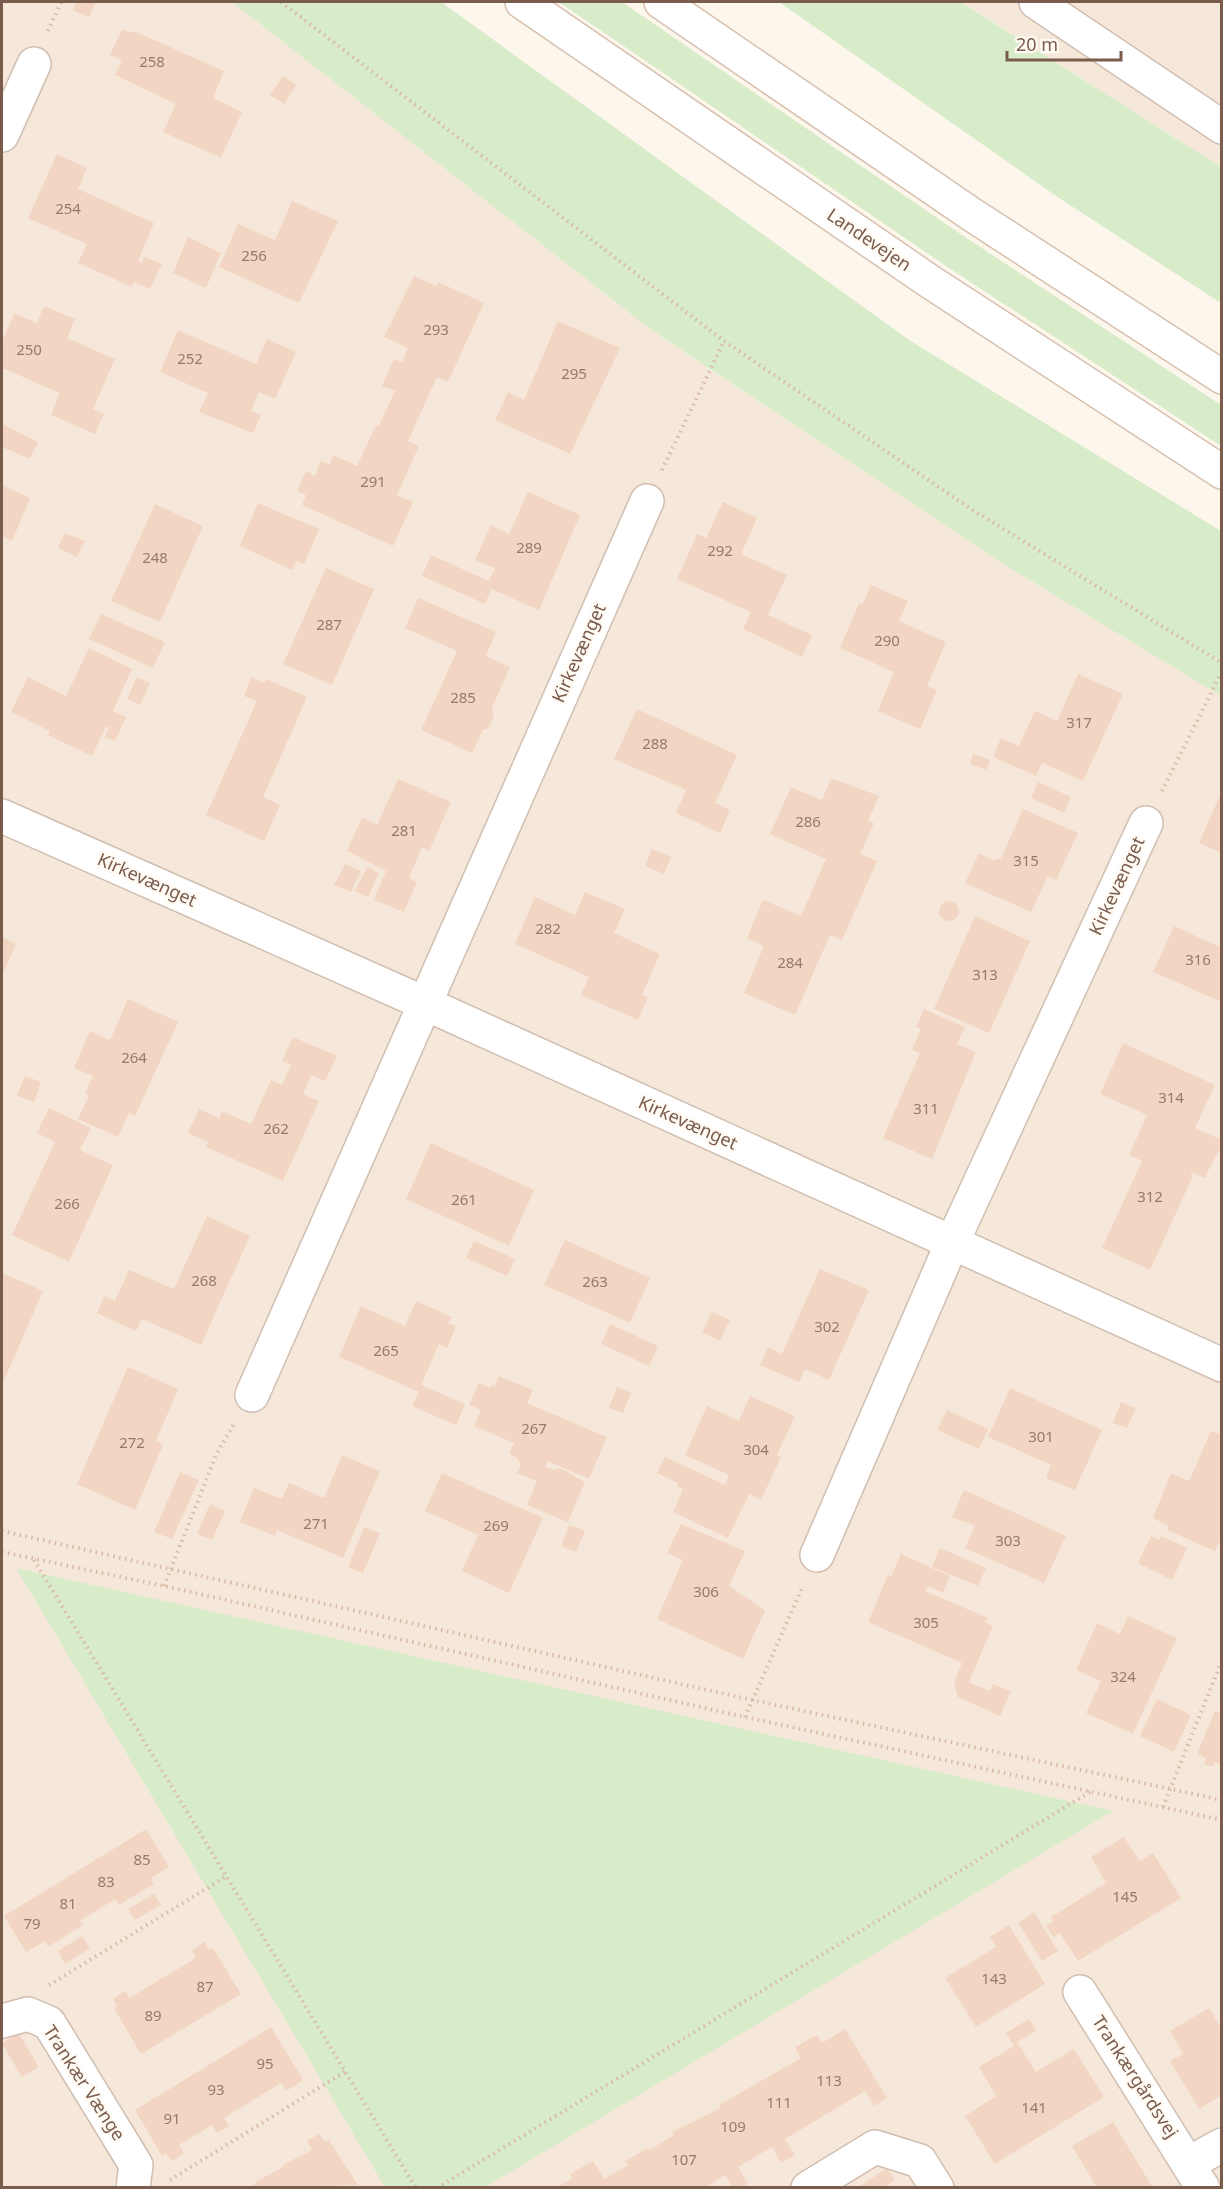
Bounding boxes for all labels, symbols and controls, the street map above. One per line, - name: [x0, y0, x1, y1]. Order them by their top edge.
- scale bar: [1007, 24, 1121, 62]
- text: 20 m: [1016, 32, 1058, 56]
- house number: 258: [139, 51, 165, 71]
- house number: 254: [55, 198, 81, 218]
- street label: Landevejen: [823, 202, 916, 276]
- house number: 256: [241, 245, 267, 265]
- house number: 293: [423, 319, 449, 339]
- house number: 250: [16, 339, 42, 359]
- house number: 252: [177, 348, 203, 368]
- house number: 295: [561, 363, 587, 383]
- house number: 291: [360, 471, 386, 491]
- house number: 289: [516, 537, 542, 557]
- house number: 292: [707, 540, 733, 560]
- house number: 248: [142, 547, 168, 567]
- street label: Kirkevænget: [546, 599, 611, 706]
- house number: 287: [316, 614, 342, 634]
- house number: 290: [874, 630, 900, 650]
- house number: 285: [450, 687, 476, 707]
- house number: 317: [1066, 712, 1092, 732]
- house number: 288: [642, 733, 668, 753]
- house number: 286: [795, 811, 821, 831]
- house number: 281: [391, 820, 417, 840]
- street label: Kirkevænget: [1083, 832, 1150, 939]
- street label: Kirkevænget: [94, 847, 201, 912]
- house number: 315: [1013, 850, 1039, 870]
- house number: 282: [535, 918, 561, 938]
- house number: 316: [1185, 949, 1211, 969]
- house number: 284: [777, 952, 803, 972]
- house number: 313: [972, 964, 998, 984]
- house number: 264: [121, 1047, 147, 1067]
- house number: 314: [1158, 1087, 1184, 1107]
- street label: Kirkevænget: [635, 1090, 742, 1155]
- house number: 311: [913, 1098, 939, 1118]
- house number: 262: [263, 1118, 289, 1138]
- house number: 312: [1137, 1186, 1163, 1206]
- house number: 261: [451, 1189, 477, 1209]
- house number: 266: [54, 1193, 80, 1213]
- house number: 268: [191, 1270, 217, 1290]
- house number: 263: [582, 1271, 608, 1291]
- house number: 302: [814, 1316, 840, 1336]
- house number: 265: [373, 1340, 399, 1360]
- house number: 267: [521, 1418, 547, 1438]
- house number: 301: [1028, 1426, 1054, 1446]
- house number: 272: [119, 1432, 145, 1452]
- house number: 304: [743, 1439, 769, 1459]
- house number: 271: [303, 1513, 329, 1533]
- house number: 269: [483, 1515, 509, 1535]
- house number: 303: [995, 1530, 1021, 1550]
- house number: 306: [693, 1581, 719, 1601]
- house number: 305: [913, 1612, 939, 1632]
- house number: 324: [1110, 1666, 1136, 1686]
- house number: 85: [133, 1849, 151, 1869]
- house number: 83: [97, 1871, 115, 1891]
- house number: 145: [1112, 1886, 1138, 1906]
- house number: 81: [59, 1893, 77, 1913]
- house number: 79: [23, 1913, 41, 1933]
- house number: 143: [981, 1968, 1007, 1988]
- house number: 87: [196, 1976, 214, 1996]
- house number: 89: [144, 2005, 162, 2025]
- street label: Trankærgårdsvej: [1087, 2010, 1184, 2142]
- street label: Trankær Vænge: [39, 2020, 131, 2145]
- house number: 95: [256, 2053, 274, 2073]
- house number: 113: [816, 2070, 842, 2090]
- house number: 93: [207, 2079, 225, 2099]
- house number: 111: [766, 2092, 792, 2112]
- house number: 141: [1021, 2097, 1047, 2117]
- house number: 91: [163, 2108, 181, 2128]
- house number: 109: [720, 2116, 746, 2136]
- house number: 107: [671, 2149, 697, 2169]

